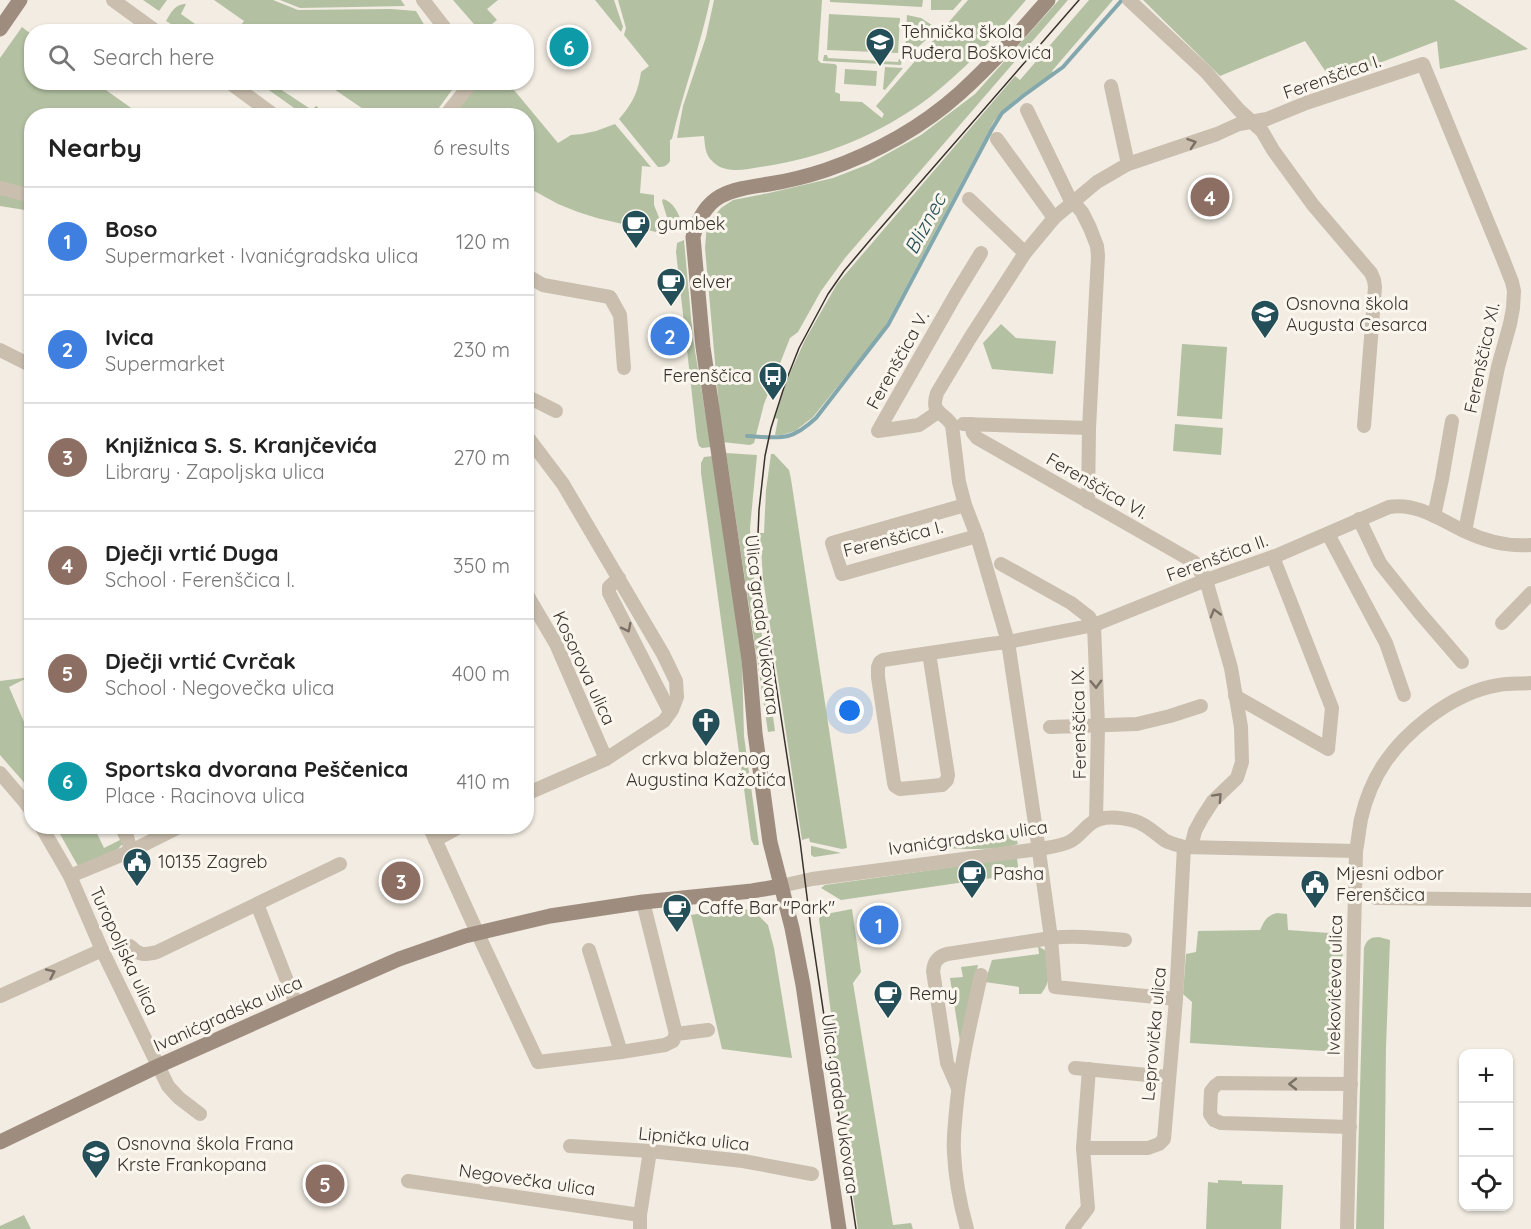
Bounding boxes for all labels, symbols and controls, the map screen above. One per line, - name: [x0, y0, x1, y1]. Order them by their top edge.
- place label: Tehnička škola Ruđera Boškovića: [901, 20, 1051, 64]
- search box: [24, 24, 534, 90]
- pin: 6: [550, 24, 588, 70]
- school or university icon: Tehnička škola Ruđera Boškovića: [864, 26, 896, 68]
- icon: search: [45, 41, 78, 74]
- text: Search here: [93, 43, 214, 71]
- street label: Ferenščica I.: [1280, 49, 1384, 104]
- text: Nearby: [48, 131, 142, 164]
- text: 6 results: [433, 135, 510, 160]
- one-way arrow: [1186, 137, 1197, 150]
- pin: 4: [1190, 174, 1230, 220]
- water label: Bliznec: [898, 188, 952, 258]
- cafe icon: gumbek: [620, 208, 652, 250]
- place label: gumbek: [657, 212, 725, 235]
- text: Boso: [105, 215, 157, 243]
- text: 1: [64, 229, 71, 254]
- text: 120 m: [456, 229, 510, 254]
- text: Supermarket · Ivanićgradska ulica: [105, 243, 418, 268]
- cafe icon: elver: [655, 266, 687, 308]
- place label: elver: [692, 270, 732, 293]
- place label: Osnovna škola Augusta Cesarca: [1286, 292, 1427, 336]
- school or university icon: Osnovna škola Augusta Cesarca: [1249, 298, 1281, 340]
- street label: Ferenščica XI.: [1459, 300, 1504, 415]
- street label: Ferenščica V.: [861, 306, 934, 413]
- pin: 2: [650, 314, 690, 358]
- text: Ivica: [105, 323, 154, 351]
- text: 2: [62, 337, 73, 362]
- text: 230 m: [453, 337, 510, 362]
- text: Supermarket: [105, 351, 225, 376]
- bus stop icon: Ferenščica: [757, 360, 789, 402]
- place label: Ferenščica: [663, 364, 752, 387]
- text: Knjižnica S. S. Kranjčevića: [105, 431, 377, 459]
- text: 3: [62, 445, 73, 470]
- text: 270 m: [453, 445, 510, 470]
- street label: Ferenščica VI.: [1042, 447, 1152, 524]
- text: Library · Zapoljska ulica: [105, 459, 325, 484]
- street label: Ferenščica I.: [841, 515, 945, 562]
- street label: Ferenščica II.: [1163, 529, 1271, 587]
- street label: Ulica grada Vukovara: [740, 533, 785, 716]
- text: Dječji vrtić Duga: [105, 539, 278, 567]
- text: 4: [62, 553, 73, 578]
- text: 350 m: [453, 553, 510, 578]
- text: School · Ferenščica I.: [105, 567, 295, 592]
- street label: Kosorova ulica: [548, 607, 621, 728]
- one-way arrow: [1210, 608, 1222, 619]
- one-way arrow: [620, 622, 632, 633]
- text: Dječji vrtić Cvrčak: [105, 647, 296, 675]
- text: 5: [62, 661, 73, 686]
- text: 400 m: [452, 661, 510, 686]
- street label: Ferenščica IX.: [1066, 666, 1091, 780]
- text: School · Negovečka ulica: [105, 675, 334, 700]
- one-way arrow: [1090, 679, 1103, 688]
- your location: [835, 696, 864, 725]
- church icon: crkva blaženog Augustina Kažotića: [690, 706, 722, 748]
- place label: crkva blaženog Augustina Kažotića: [626, 747, 786, 791]
- text: Sportska dvorana Peščenica: [105, 755, 408, 783]
- text: 6: [62, 769, 73, 794]
- text: 410 m: [457, 769, 510, 794]
- text: Place · Racinova ulica: [105, 783, 305, 808]
- one-way arrow: [1211, 793, 1222, 803]
- street label: Ivanićgradska ulica: [887, 815, 1049, 860]
- public building icon: 10135 Zagreb: [121, 846, 153, 888]
- place label: 10135 Zagreb: [158, 850, 268, 873]
- pin: 3: [382, 858, 420, 904]
- cafe icon: Pasha: [956, 858, 988, 900]
- place label: Pasha: [993, 862, 1044, 885]
- place label: Mjesni odbor Ferenščica: [1336, 862, 1444, 906]
- public building icon: Mjesni odbor Ferenščica: [1299, 868, 1331, 910]
- street label: Turopoljska ulica: [85, 883, 164, 1019]
- cafe icon: Caffe Bar "Park": [661, 892, 693, 934]
- place label: Caffe Bar "Park": [698, 896, 835, 919]
- pin: 1: [860, 902, 898, 948]
- street label: Ivekovićeva ulica: [1322, 914, 1347, 1056]
- street label: Leprovička ulica: [1136, 966, 1171, 1102]
- one-way arrow: [44, 969, 55, 981]
- street label: Ivanićgradska ulica: [150, 970, 306, 1057]
- cafe icon: Remy: [872, 978, 904, 1020]
- place label: Remy: [909, 982, 958, 1005]
- street label: Ulica grada Vukovara: [816, 1012, 865, 1195]
- map controls: [1459, 1049, 1513, 1211]
- button: +: [1459, 1049, 1513, 1103]
- one-way arrow: [1288, 1078, 1297, 1090]
- button: −: [1459, 1103, 1513, 1157]
- street label: Lipnička ulica: [637, 1121, 751, 1156]
- place label: Osnovna škola Frana Krste Frankopana: [117, 1132, 294, 1176]
- school or university icon: Osnovna škola Frana Krste Frankopana: [80, 1138, 112, 1180]
- button: locate: [1459, 1157, 1513, 1211]
- street label: Negovečka ulica: [457, 1159, 597, 1200]
- pin: 5: [306, 1162, 344, 1206]

